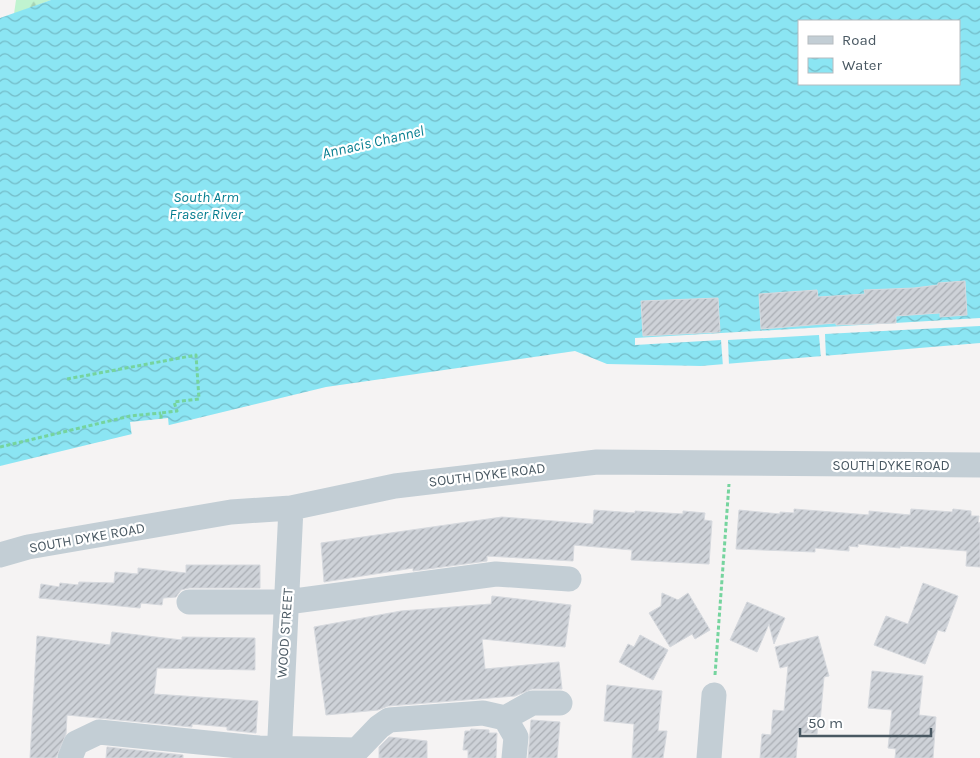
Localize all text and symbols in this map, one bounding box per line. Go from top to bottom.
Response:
legend [798,20,960,85]
text: Road [842,31,877,49]
text: Water [842,56,883,74]
water label: Annacis Channel [320,121,426,162]
water label: South Arm Fraser River [169,188,244,223]
street label: SOUTH DYKE ROAD [832,457,950,474]
street label: SOUTH DYKE ROAD [428,459,546,491]
street label: SOUTH DYKE ROAD [28,519,146,557]
street label: WOOD STREET [273,588,297,678]
scale bar [800,706,931,738]
text: 50 m [808,714,843,732]

